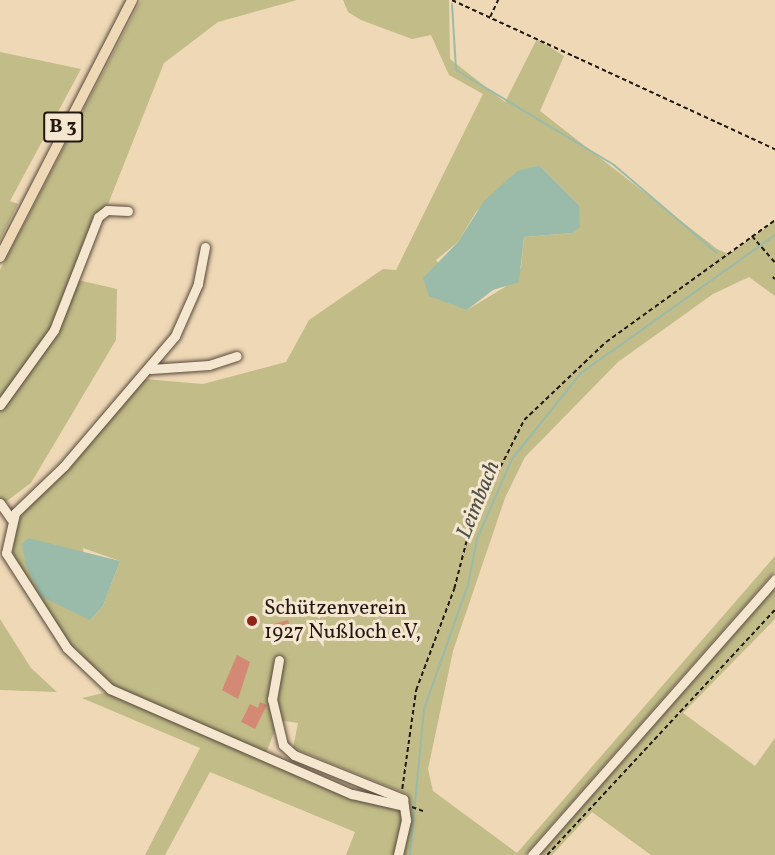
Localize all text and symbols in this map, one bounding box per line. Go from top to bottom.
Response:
road number: B 3 [42,110,84,144]
water label: Leimbach [452,457,506,543]
place label: Schützenverein 1927 Nußloch e.V, [264,596,421,646]
marker: Schützenverein 1927 Nußloch e.V, [245,614,259,628]

